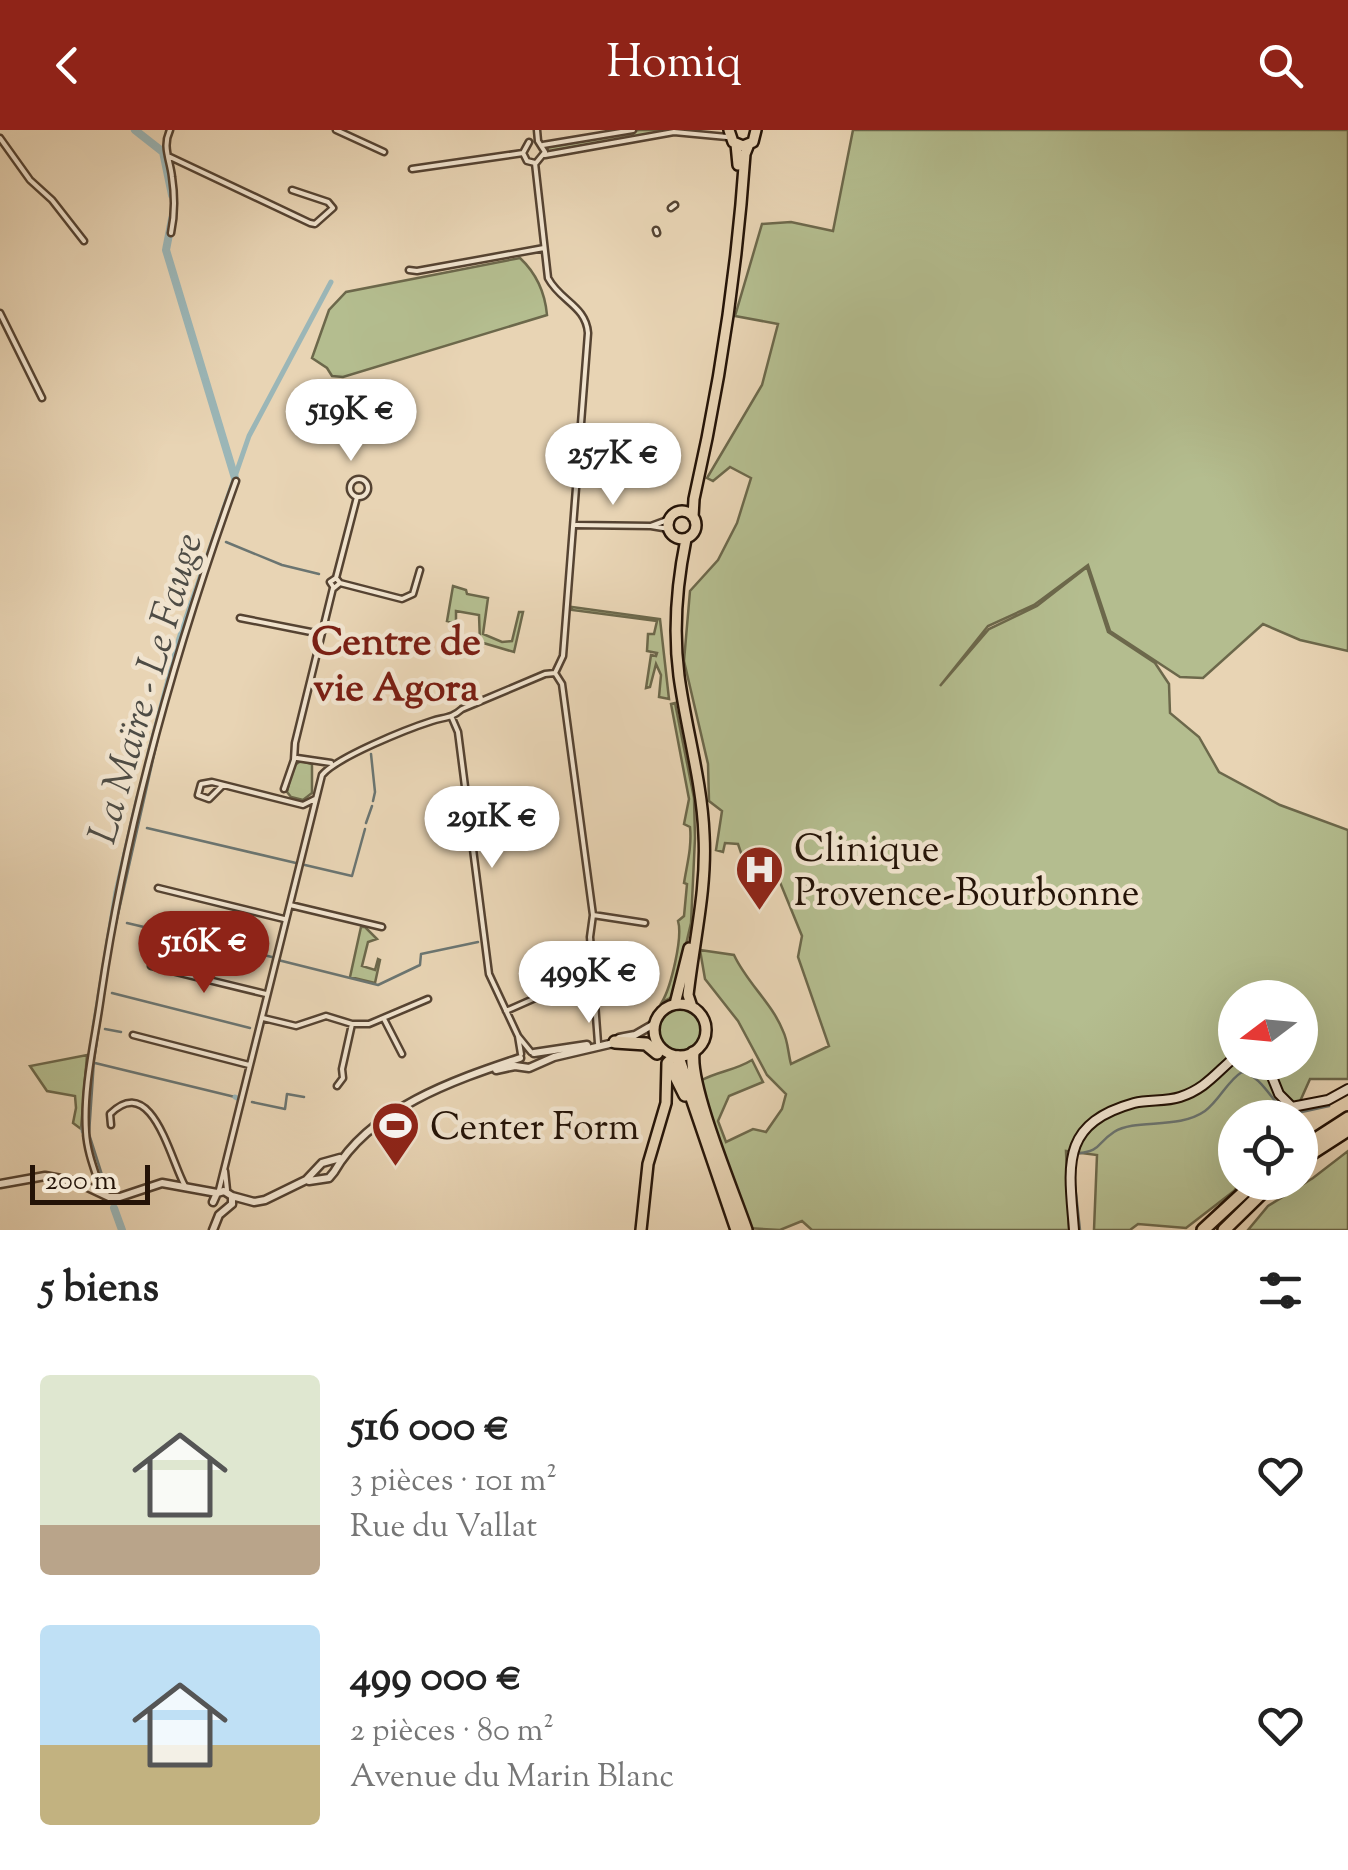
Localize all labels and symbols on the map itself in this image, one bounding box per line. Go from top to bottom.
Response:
pin: 519K € [270,379,432,464]
pin: 257K € [532,423,694,508]
water label: La Maïre - Le Fauge [77,527,220,851]
district label: Centre de vie Agora [311,616,481,719]
pin: 291K € [411,786,573,871]
place label: Clinique Provence-Bourbonne [794,825,1140,923]
hospital icon: Clinique Provence-Bourbonne [733,844,785,912]
pin: 516K € [123,911,285,996]
pin: 499K € [508,941,670,1026]
north arrow [1218,980,1318,1080]
sports icon: Center Form [369,1100,421,1168]
place label: Center Form [430,1103,639,1157]
scale bar [30,1160,150,1204]

